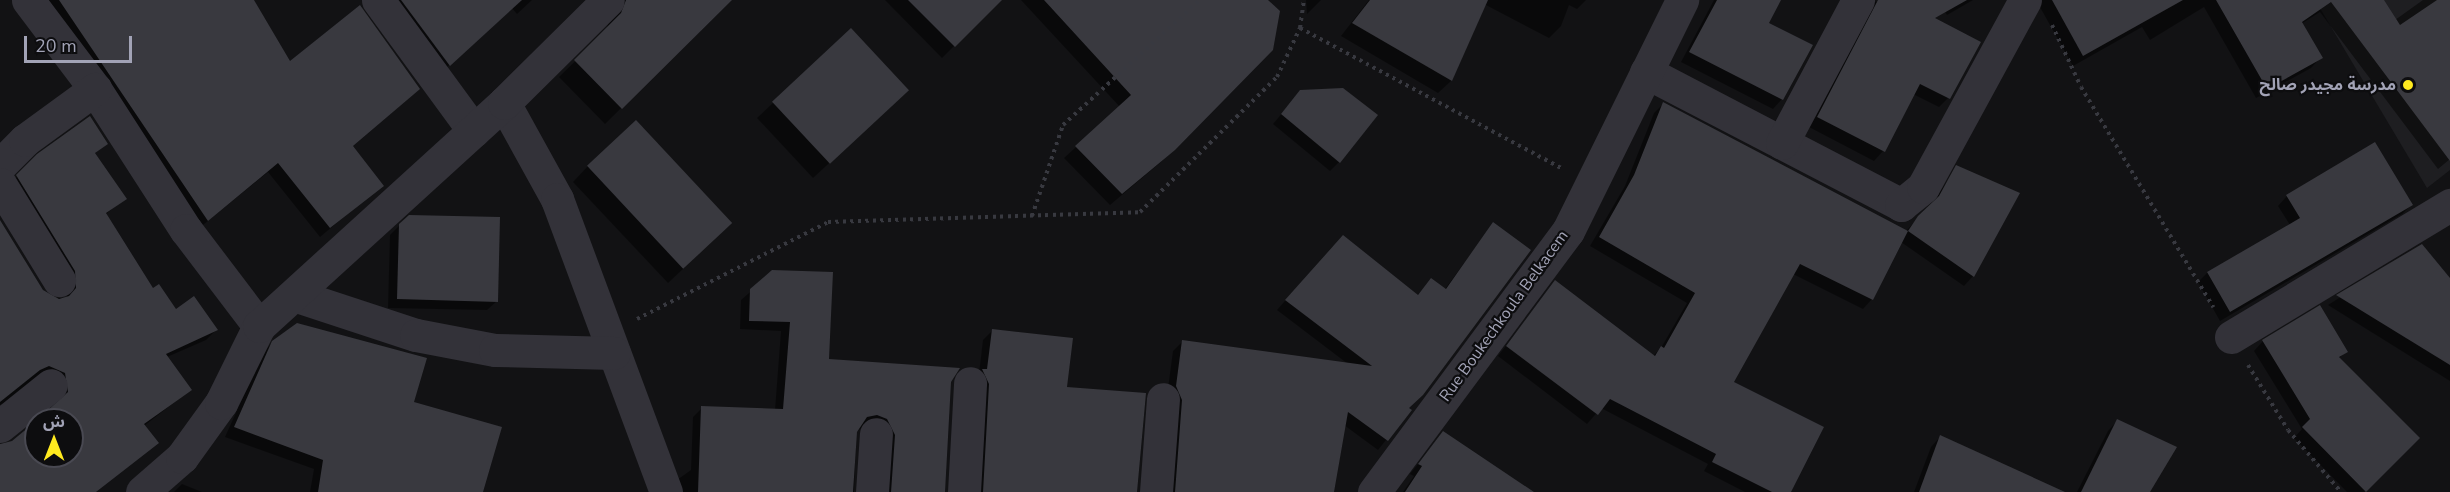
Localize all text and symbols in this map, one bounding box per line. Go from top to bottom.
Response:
scale bar [27,24,135,62]
text: 20 m [35,34,77,58]
place label: مدرسة مجيدر صالح [2260,75,2396,95]
marker: مدرسة مجيدر صالح [2401,78,2415,92]
street label: Rue Boukechkoula Belkacem [1435,227,1573,405]
north arrow [24,408,84,468]
text: ش [43,411,65,433]

